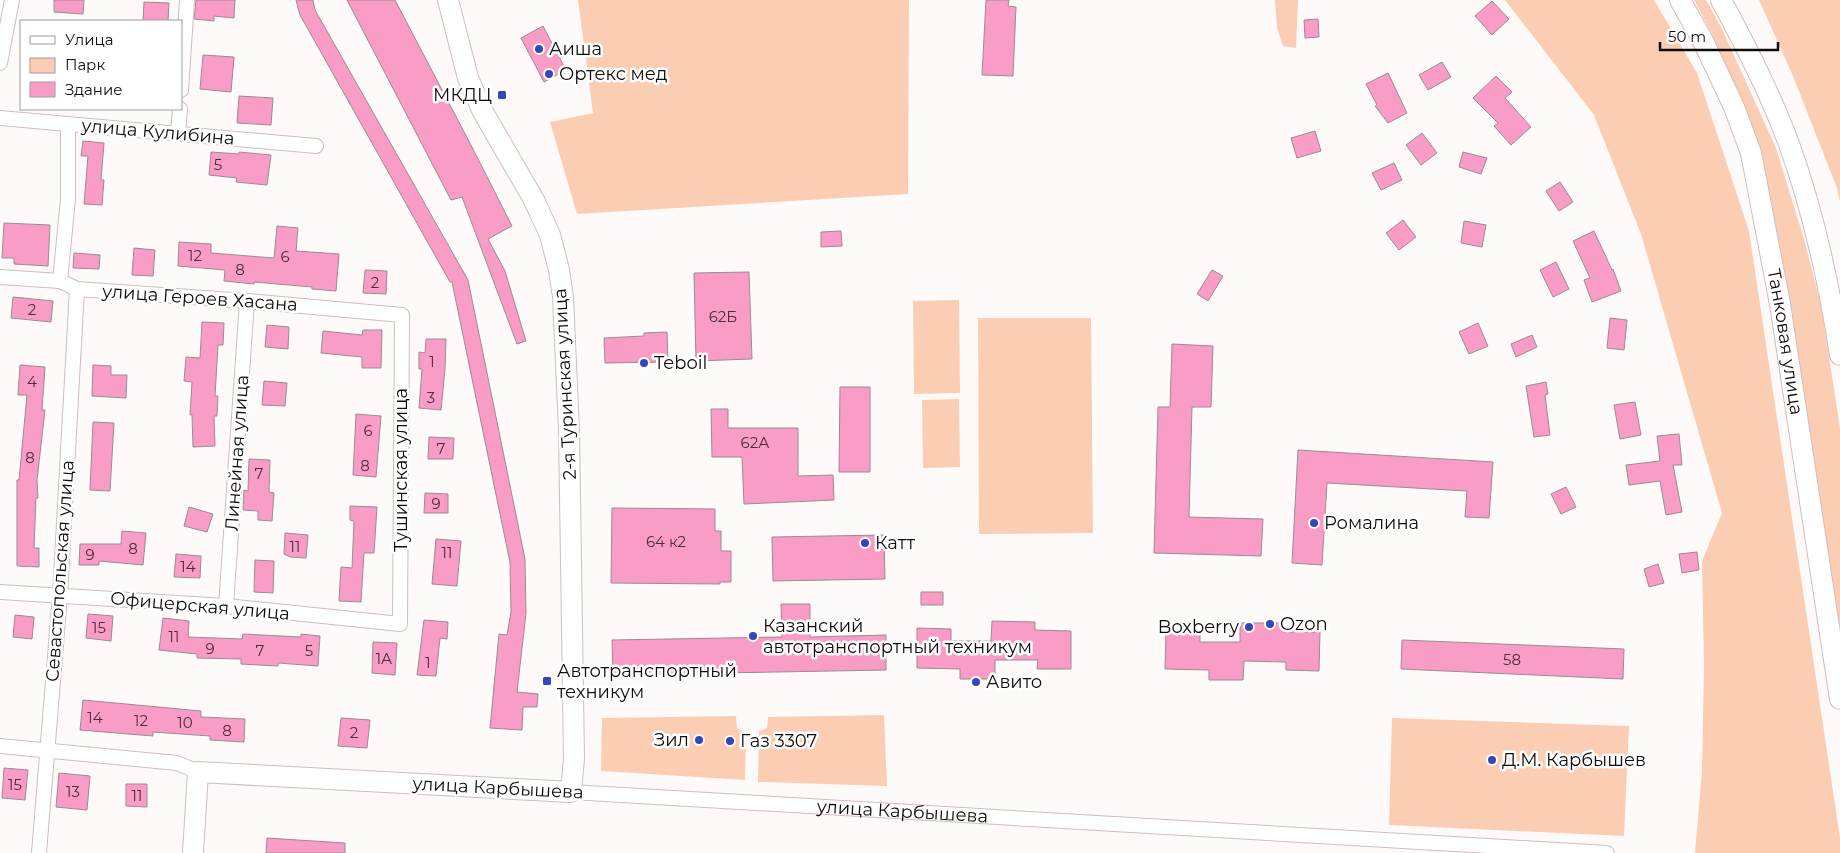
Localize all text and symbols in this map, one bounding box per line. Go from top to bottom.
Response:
legend [20,20,182,110]
scale bar [1660,20,1778,52]
text: 50 m [1668,27,1706,46]
text: Улица [65,30,113,49]
place label: Аиша [549,38,602,60]
marker: Аиша [533,43,545,55]
text: Парк [65,55,105,74]
place label: Ортекс мед [559,63,668,85]
marker: Ортекс мед [543,68,555,80]
text: Здание [65,80,123,99]
place label: МКДЦ [433,84,492,106]
marker: МКДЦ [496,89,508,101]
street label: улица Кулибина [80,114,235,150]
house number: 5 [214,155,222,174]
house number: 12 [188,246,202,265]
house number: 6 [280,247,290,266]
house number: 8 [235,260,245,279]
street label: Танковая улица [1762,267,1808,416]
house number: 2 [371,273,379,292]
street label: улица Героев Хасана [101,280,298,316]
street label: 2-я Туринская улица [549,288,581,480]
house number: 2 [28,300,36,319]
house number: 62Б [709,307,737,326]
house number: 1 [429,352,435,371]
place label: Teboil [654,352,707,374]
marker: Teboil [638,357,650,369]
house number: 4 [27,372,37,391]
street label: Линейная улица [221,374,253,532]
street label: Тушинская улица [390,388,412,552]
house number: 3 [427,388,435,407]
house number: 6 [363,421,373,440]
house number: 62А [741,433,769,452]
house number: 7 [437,439,446,458]
house number: 8 [25,448,35,467]
house number: 8 [360,456,370,475]
street label: Севастопольская улица [41,459,79,683]
house number: 7 [255,464,264,483]
house number: 9 [431,494,441,513]
place label: Ромалина [1324,512,1419,534]
marker: Ромалина [1308,517,1320,529]
house number: 64 к2 [646,532,686,551]
place label: Катт [875,532,916,554]
house number: 11 [290,537,300,556]
marker: Катт [859,537,871,549]
house number: 8 [128,539,138,558]
house number: 11 [442,543,452,562]
house number: 9 [85,545,95,564]
house number: 14 [180,557,196,576]
street label: Офицерская улица [109,587,291,625]
place label: Ozon [1280,613,1328,635]
place label: Казанский автотранспортный техникум [763,615,1032,658]
place label: Boxberry [1158,616,1239,638]
house number: 15 [92,618,106,637]
marker: Ozon [1264,618,1276,630]
marker: Boxberry [1243,621,1255,633]
house number: 11 [169,627,179,646]
marker: Казанский автотранспортный техникум [747,630,759,642]
house number: 9 [205,639,215,658]
house number: 7 [256,641,265,660]
house number: 5 [305,641,313,660]
house number: 1А [376,649,392,668]
house number: 58 [1503,650,1521,669]
house number: 1 [425,653,431,672]
place label: Автотранспортный техникум [557,660,737,703]
place label: Авито [986,671,1042,693]
marker: Автотранспортный техникум [541,675,553,687]
marker: Авито [970,676,982,688]
house number: 14 [87,708,103,727]
house number: 12 [134,711,148,730]
house number: 10 [177,713,193,732]
house number: 8 [222,721,232,740]
house number: 2 [350,723,358,742]
place label: Зил [654,729,689,751]
place label: Газ 3307 [740,730,817,752]
marker: Зил [693,734,705,746]
marker: Газ 3307 [724,735,736,747]
place label: Д.М. Карбышев [1502,749,1646,771]
marker: Д.М. Карбышев [1486,754,1498,766]
street label: улица Карбышева [411,772,584,803]
house number: 15 [8,775,22,794]
house number: 13 [66,782,80,801]
house number: 11 [132,786,142,805]
street label: улица Карбышева [815,795,989,828]

